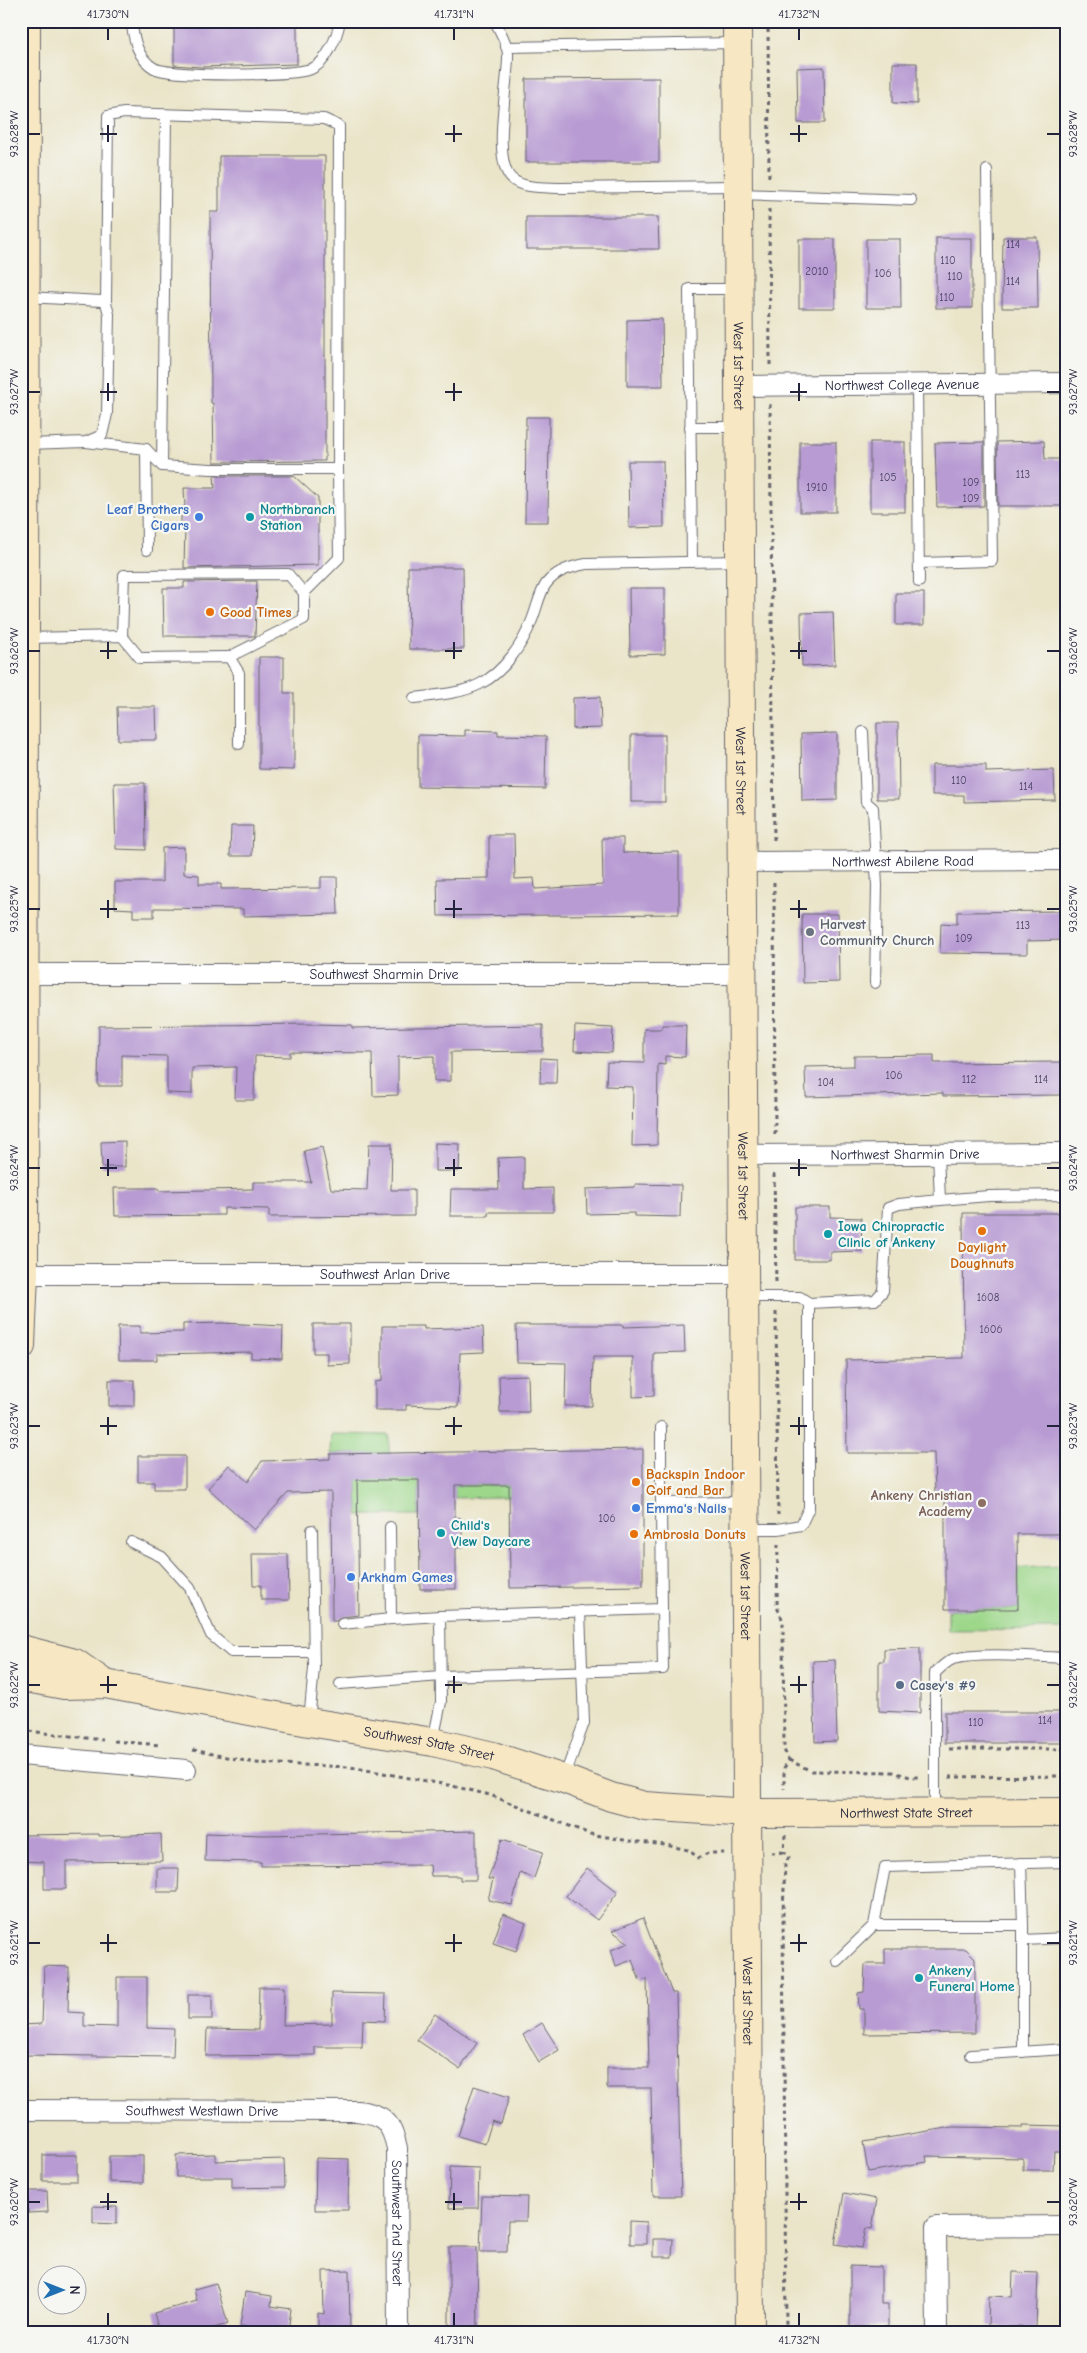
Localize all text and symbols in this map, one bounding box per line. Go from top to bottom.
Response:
text: 41.730°N [87,7,129,21]
text: 41.731°N [434,7,474,21]
text: 41.732°N [778,7,820,21]
text: 93.628°W [7,110,21,157]
text: 93.628°W [1066,110,1080,157]
house number: 114 [1006,238,1020,251]
house number: 110 [940,254,956,267]
house number: 2010 [805,265,829,278]
house number: 106 [874,267,892,280]
house number: 110 [947,270,963,283]
house number: 114 [1006,275,1020,288]
house number: 110 [939,291,955,304]
street label: West 1st Street [730,322,748,411]
text: 93.627°W [7,368,21,415]
text: 93.627°W [1066,368,1080,415]
street label: Northwest College Avenue [825,375,979,394]
house number: 113 [1016,468,1030,481]
house number: 105 [879,471,897,484]
house number: 109 [963,476,980,489]
house number: 1910 [806,481,828,494]
house number: 109 [963,492,980,505]
place label: Leaf Brothers Cigars [107,501,189,534]
place label: Northbranch Station [260,501,335,534]
marker: Leaf Brothers Cigars [193,511,205,523]
marker: Northbranch Station [244,511,256,523]
place label: Good Times [220,604,291,621]
marker: Good Times [204,606,216,618]
text: 93.626°W [7,627,21,674]
text: 93.626°W [1066,627,1080,674]
street label: West 1st Street [732,727,750,816]
house number: 110 [951,774,967,787]
house number: 114 [1019,780,1033,793]
street label: Northwest Abilene Road [832,852,974,870]
text: 93.625°W [7,885,21,932]
text: 93.625°W [1066,885,1080,932]
place label: Harvest Community Church [820,916,934,949]
house number: 113 [1016,919,1030,932]
marker: Harvest Community Church [804,926,816,938]
house number: 109 [956,932,973,945]
street label: Southwest Sharmin Drive [310,966,458,983]
house number: 106 [885,1069,903,1082]
house number: 112 [962,1073,976,1086]
house number: 114 [1034,1073,1048,1086]
house number: 104 [818,1076,834,1089]
street label: West 1st Street [735,1132,752,1221]
text: 93.624°W [7,1144,21,1191]
text: 93.624°W [1066,1144,1080,1191]
street label: Northwest Sharmin Drive [831,1145,979,1163]
place label: Iowa Chiropractic Clinic of Ankeny [838,1218,945,1251]
marker: Daylight Doughnuts [976,1225,988,1237]
marker: Iowa Chiropractic Clinic of Ankeny [822,1228,834,1240]
place label: Daylight Doughnuts [950,1239,1014,1272]
street label: Southwest Arlan Drive [320,1266,450,1283]
house number: 1608 [977,1291,1000,1304]
house number: 1606 [980,1323,1003,1336]
text: 93.623°W [7,1402,21,1449]
text: 93.623°W [1066,1402,1080,1449]
place label: Backspin Indoor Golf and Bar [646,1466,745,1499]
marker: Backspin Indoor Golf and Bar [630,1476,642,1488]
place label: Ankeny Christian Academy [871,1487,973,1520]
marker: Ankeny Christian Academy [976,1497,988,1509]
place label: Emma's Nails [646,1500,726,1517]
marker: Emma's Nails [630,1502,642,1514]
house number: 106 [598,1512,616,1525]
place label: Child's View Daycare [451,1517,530,1550]
place label: Ambrosia Donuts [644,1526,746,1543]
marker: Child's View Daycare [435,1527,447,1539]
marker: Ambrosia Donuts [628,1528,640,1540]
street label: West 1st Street [737,1552,755,1641]
place label: Arkham Games [361,1569,453,1586]
marker: Arkham Games [345,1571,357,1583]
text: 93.622°W [7,1661,21,1708]
text: 93.622°W [1066,1661,1080,1708]
place label: Casey's #9 [910,1677,976,1694]
marker: Casey's #9 [894,1679,906,1691]
house number: 114 [1038,1714,1052,1727]
house number: 110 [968,1716,984,1729]
street label: Southwest State Street [362,1722,497,1765]
street label: Northwest State Street [840,1804,973,1821]
text: 93.621°W [7,1920,21,1966]
text: 93.621°W [1066,1920,1080,1966]
street label: West 1st Street [739,1957,757,2046]
place label: Ankeny Funeral Home [929,1962,1015,1995]
marker: Ankeny Funeral Home [913,1972,925,1984]
street label: Southwest Westlawn Drive [126,2102,278,2119]
street label: Southwest 2nd Street [389,2160,406,2287]
text: 93.620°W [7,2178,21,2226]
text: 93.620°W [1066,2178,1080,2226]
north arrow [38,2266,88,2316]
text: N [66,2285,83,2295]
text: 41.730°N [87,2333,129,2347]
text: 41.731°N [434,2333,474,2347]
text: 41.732°N [778,2333,820,2347]

